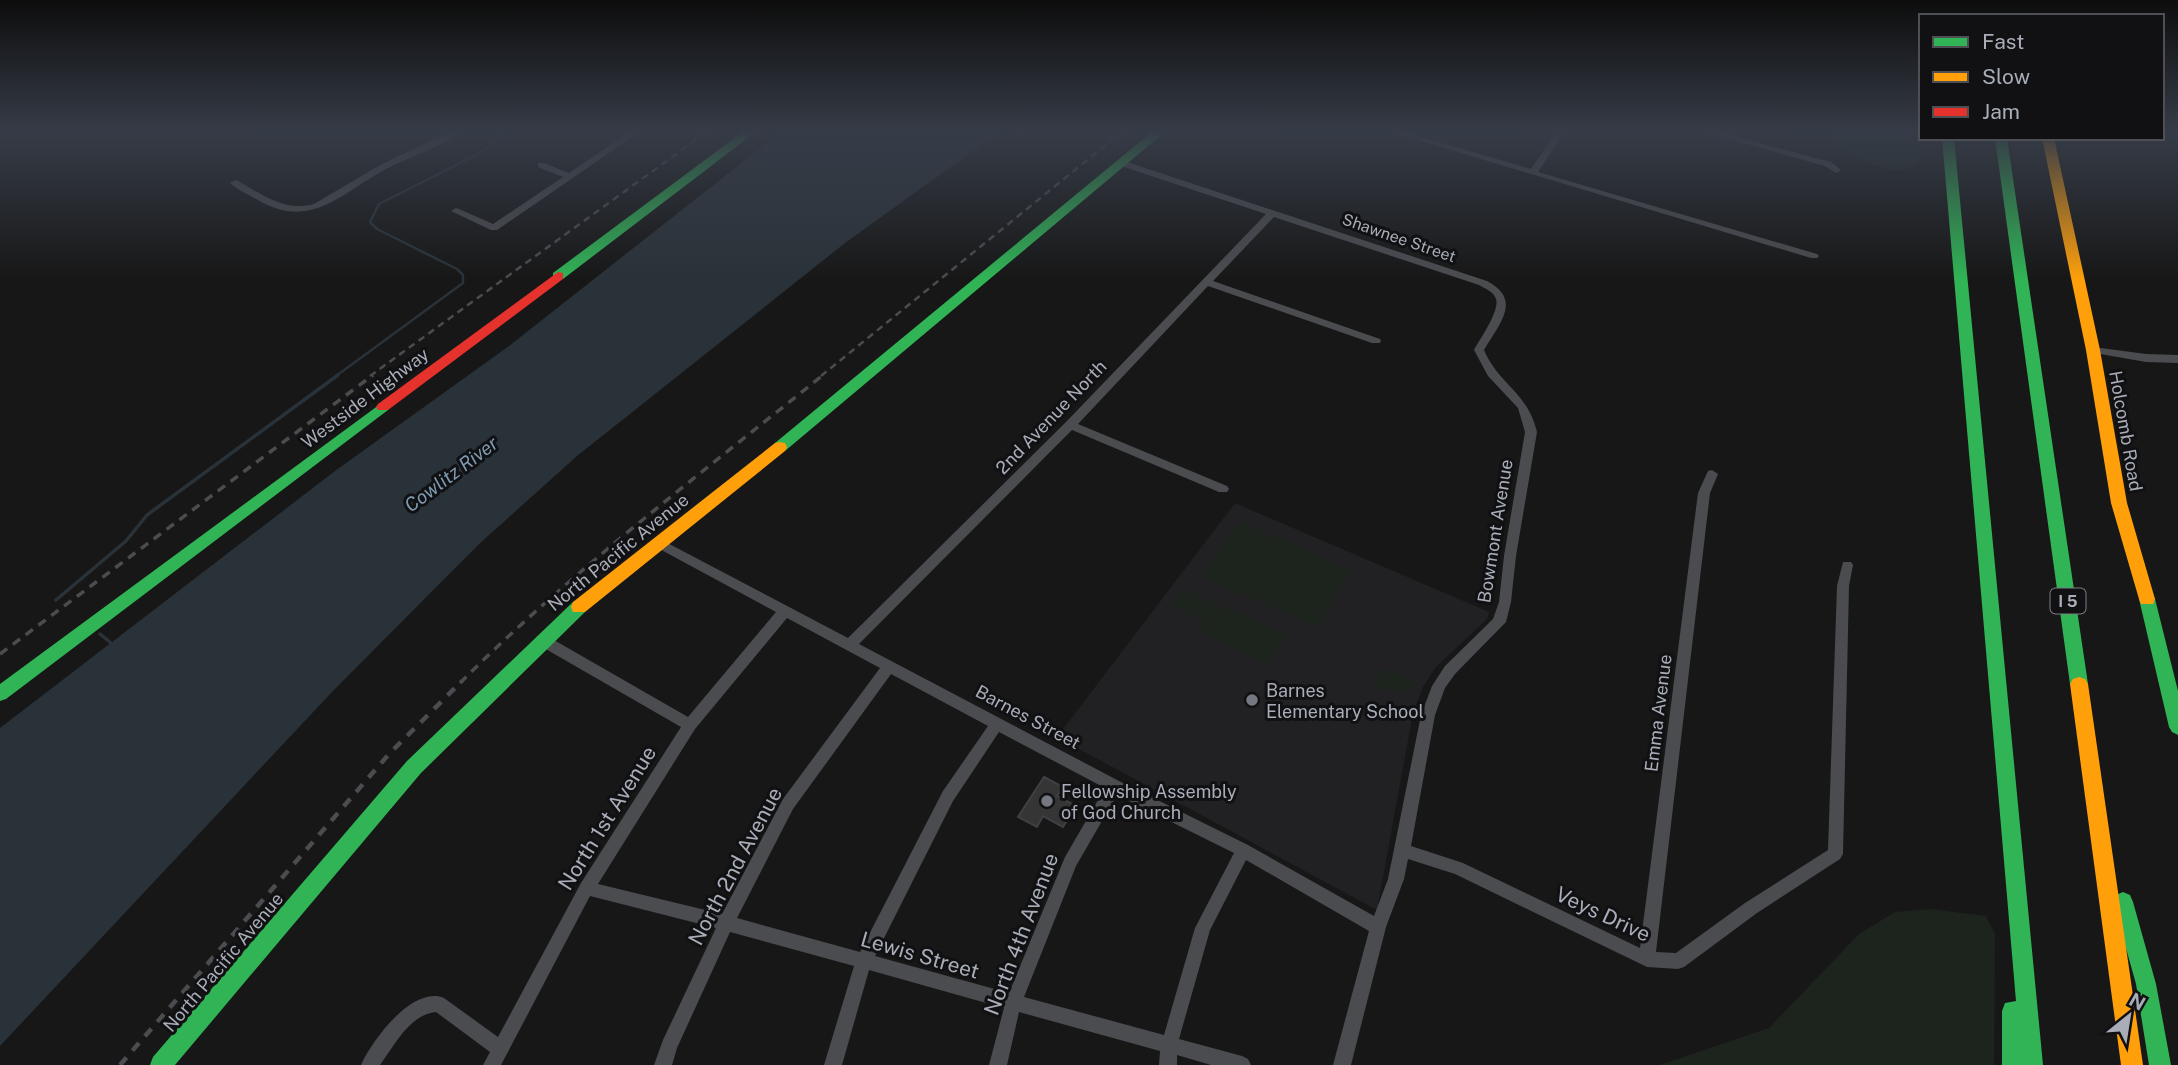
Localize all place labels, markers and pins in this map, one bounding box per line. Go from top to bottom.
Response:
place label: Barnes Elementary School [1266,680,1424,722]
marker: Barnes Elementary School [1244,692,1260,708]
place label: Fellowship Assembly of God Church [1061,781,1237,823]
marker: Fellowship Assembly of God Church [1039,793,1055,809]

